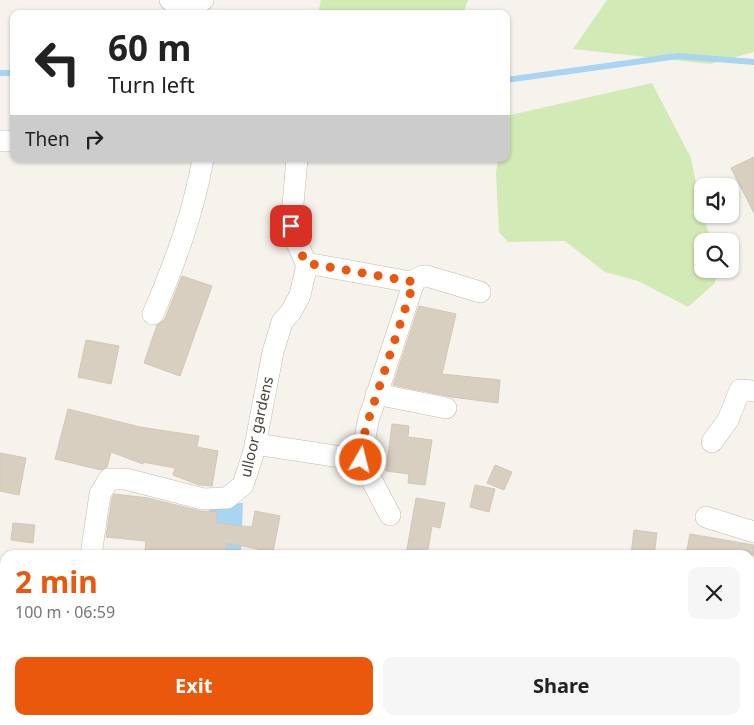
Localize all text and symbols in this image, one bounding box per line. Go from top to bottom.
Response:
text: 60 m [108,24,191,71]
icon: left [25,30,90,95]
text: Turn left [108,69,195,99]
icon: right [80,125,108,153]
text: Then [25,126,70,152]
map controls [694,178,739,278]
button: sound [694,178,739,223]
pin [270,205,312,247]
icon: arrive [277,212,305,240]
button: search [694,233,739,278]
street label: ulloor gardens [235,374,277,479]
position arrow [334,433,386,485]
text: 2 min [15,561,98,602]
button: close [688,567,740,619]
text: 100 m · 06:59 [15,601,115,623]
button: Exit [15,657,373,715]
button: Share [383,657,740,715]

